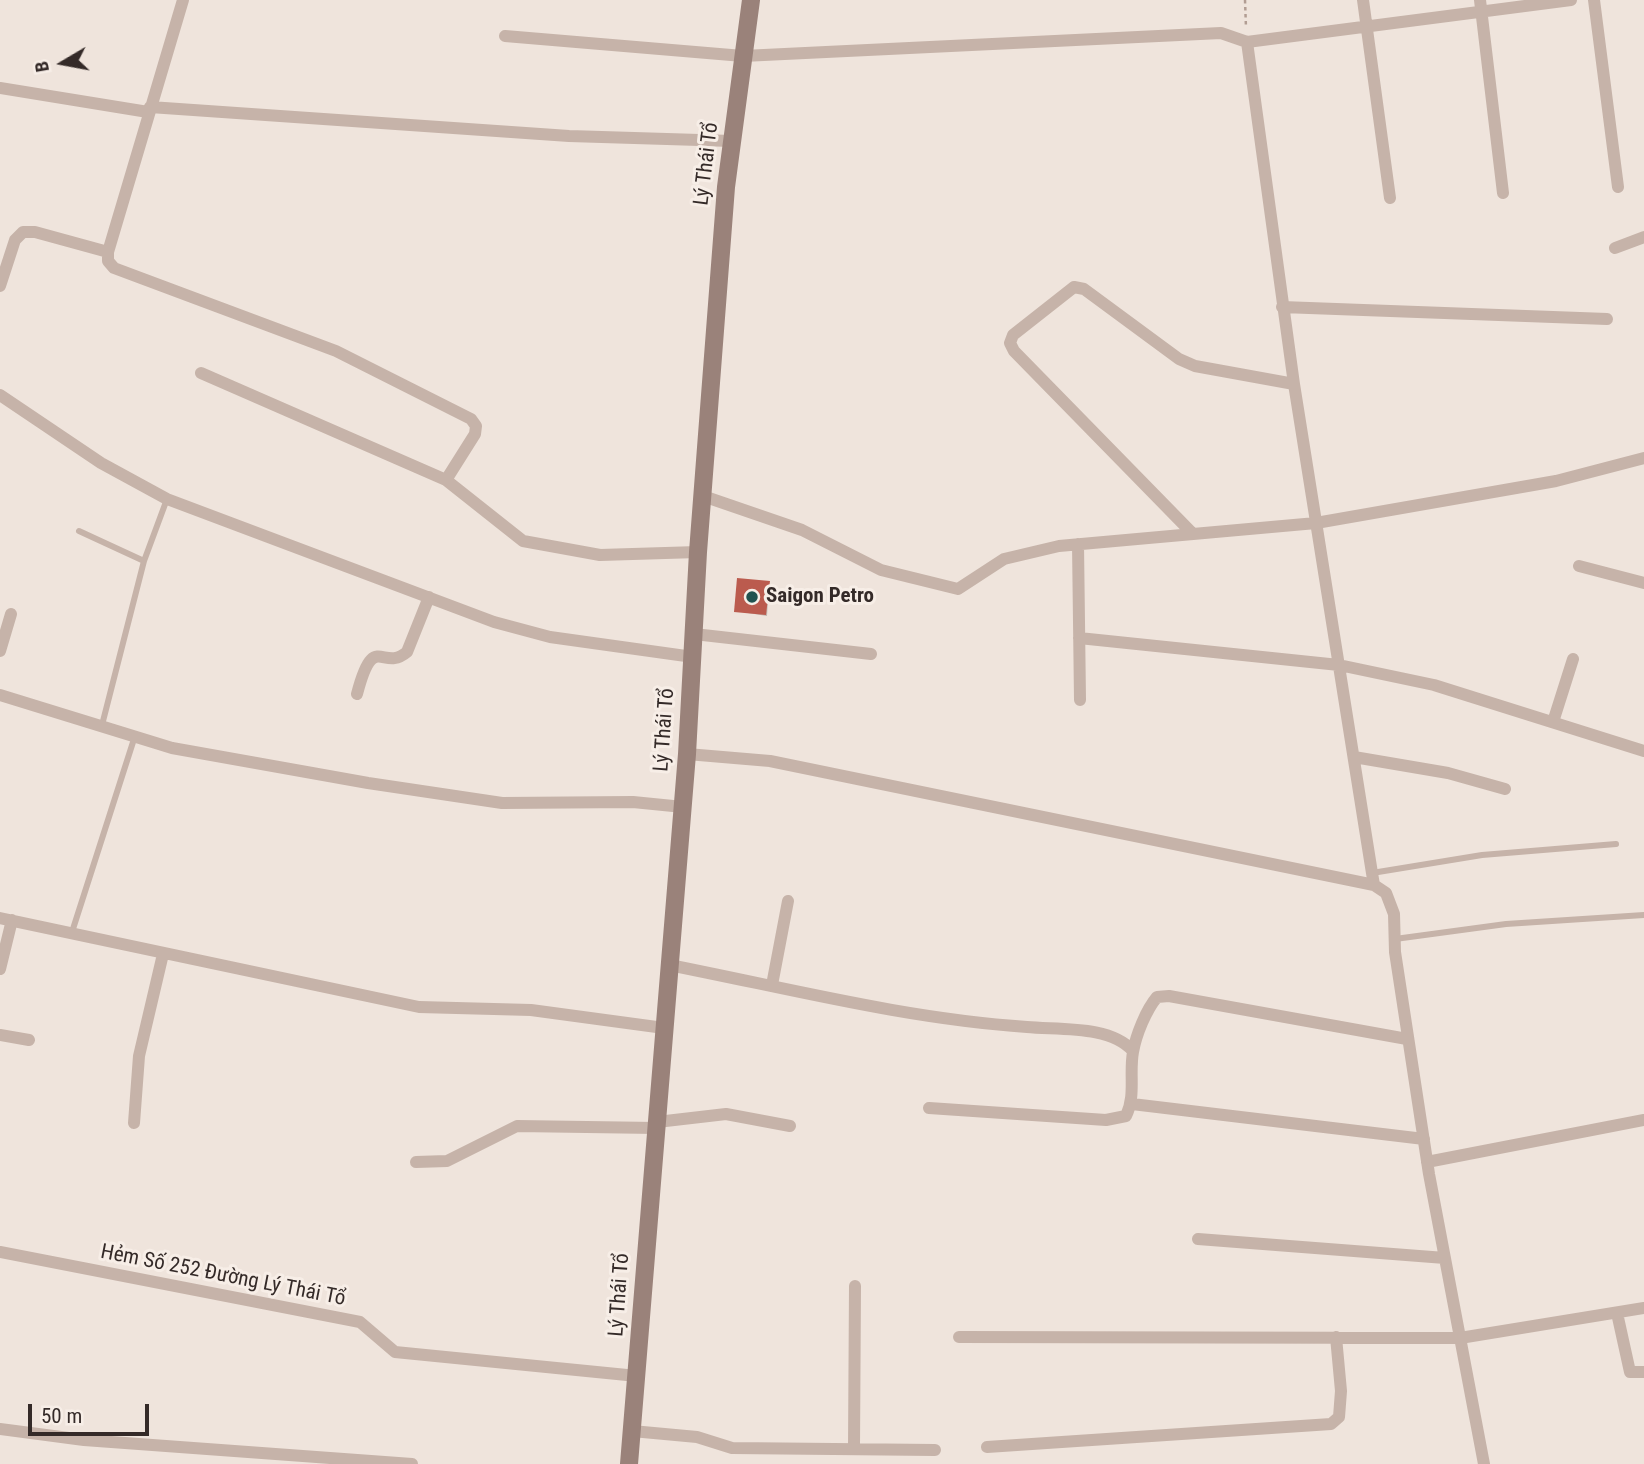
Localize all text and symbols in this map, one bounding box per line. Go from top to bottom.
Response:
north arrow [28,28,98,98]
text: B [30,59,54,74]
street label: Lý Thái Tổ [689,121,725,207]
place label: Saigon Petro [766,584,874,610]
marker: Saigon Petro [744,589,760,605]
street label: Lý Thái Tổ [650,688,680,772]
street label: Hẻm Số 252 Đường Lý Thái Tổ [98,1240,348,1312]
street label: Lý Thái Tổ [605,1253,635,1337]
scale bar [32,1390,152,1434]
text: 50 m [41,1404,82,1428]

